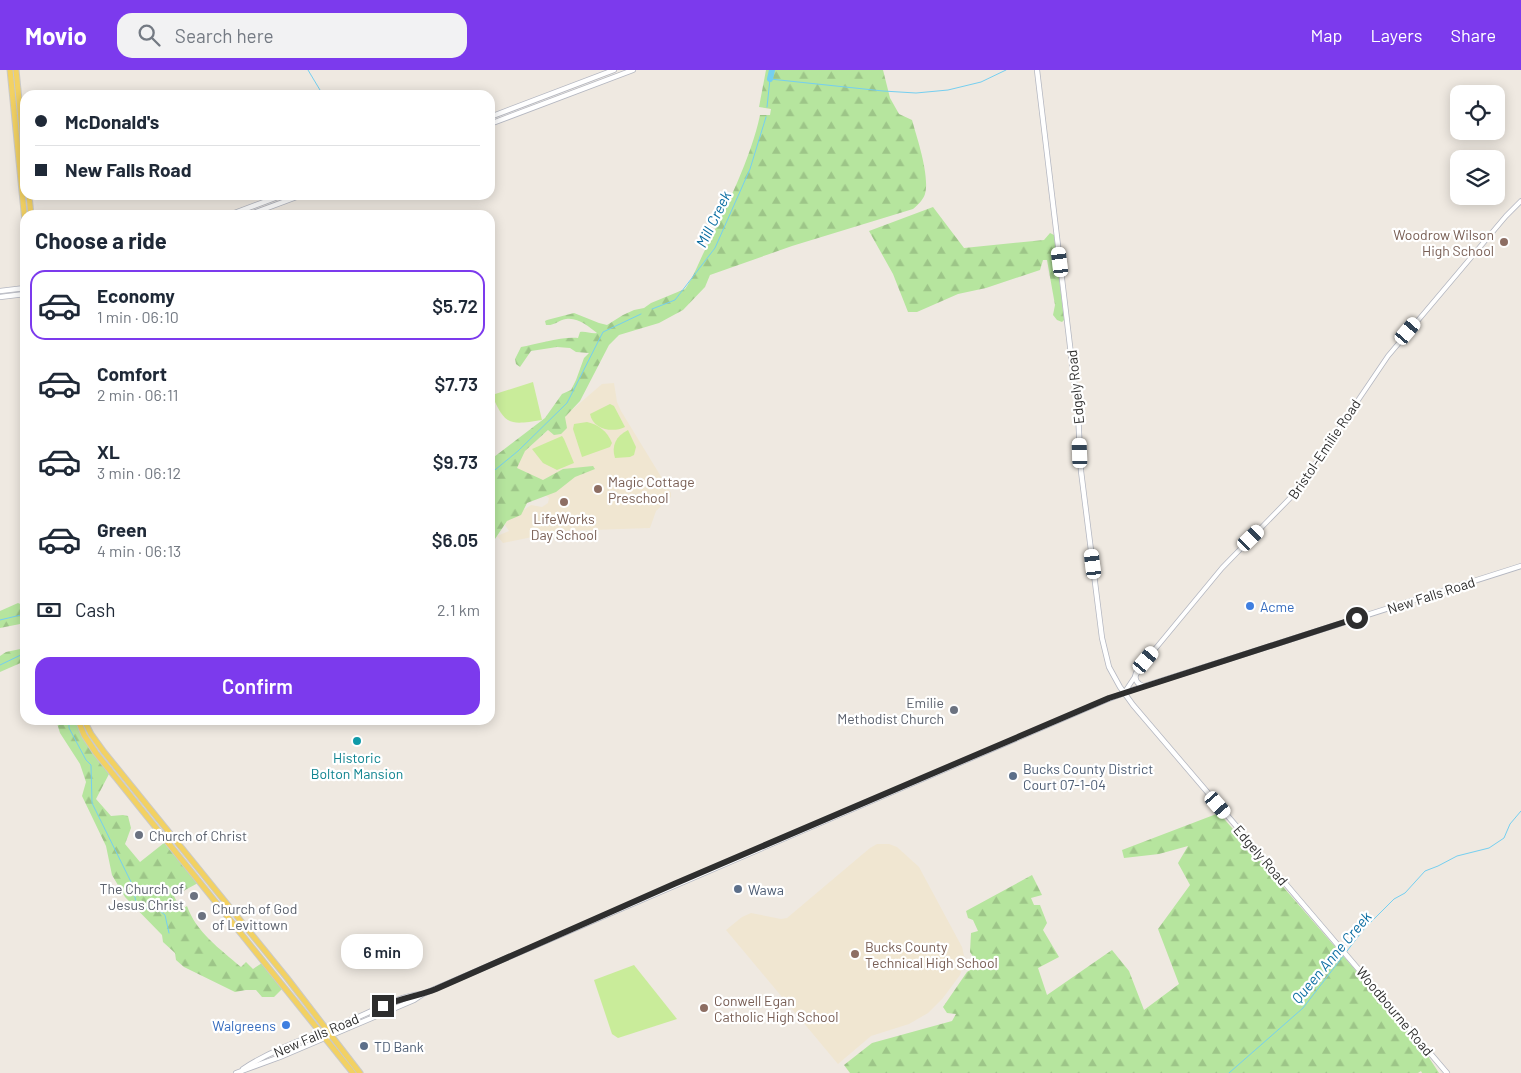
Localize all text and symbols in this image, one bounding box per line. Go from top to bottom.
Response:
search box [117,13,467,58]
text: Movio [25,21,87,50]
icon: search [135,21,163,49]
text: Search here [175,24,274,47]
text: Map [1310,24,1342,46]
text: Layers [1370,24,1423,46]
text: Share [1451,24,1496,46]
map controls [1450,85,1505,205]
button: locate [1450,85,1505,140]
text: McDonald's [65,110,159,133]
button: layers [1450,150,1505,205]
text: New Falls Road [65,158,191,181]
water label: Mill Creek [692,187,735,250]
place label: Woodrow Wilson High School [1393,226,1494,259]
text: Choose a ride [35,227,167,253]
marker: Woodrow Wilson High School [1498,236,1510,248]
car [1050,246,1069,278]
icon: car [37,283,82,328]
text: Economy [97,284,175,307]
text: $5.72 [432,294,478,317]
text: 1 min · 06:10 [97,307,179,326]
car [1392,315,1423,347]
street label: Edgely Road [1063,349,1087,425]
icon: car [37,361,82,406]
text: Comfort [97,362,167,385]
text: $7.73 [435,372,478,395]
text: 2 min · 06:11 [97,385,178,404]
street label: Bristol-Emilie Road [1284,396,1364,502]
car [1071,438,1088,468]
icon: car [37,439,82,484]
text: XL [97,440,120,463]
text: $9.73 [433,450,478,473]
text: 3 min · 06:12 [97,463,181,482]
place label: Magic Cottage Preschool [608,473,695,506]
marker: Magic Cottage Preschool [592,483,604,495]
marker: LifeWorks Day School [558,496,570,508]
place label: LifeWorks Day School [531,510,597,543]
icon: car [37,517,82,562]
text: Green [97,518,147,541]
car [1235,522,1267,554]
text: $6.05 [432,528,478,551]
text: 4 min · 06:13 [97,541,181,560]
car [1083,548,1102,580]
street label: New Falls Road [1385,573,1477,617]
icon: cash [35,596,63,624]
text: Cash [75,598,116,621]
place label: Acme [1260,598,1295,615]
text: 2.1 km [437,600,480,619]
marker: Acme [1244,600,1256,612]
route start [1346,607,1368,629]
car [1130,644,1161,676]
button: Confirm [35,657,480,715]
place label: Emilie Methodist Church [837,694,944,727]
marker: Emilie Methodist Church [948,704,960,716]
marker: Historic Bolton Mansion [351,735,363,747]
place label: Historic Bolton Mansion [311,749,403,782]
place label: Bucks County District Court 07-1-04 [1023,760,1153,793]
marker: Bucks County District Court 07-1-04 [1007,770,1019,782]
car [1202,789,1233,821]
street label: Edgely Road [1230,821,1292,889]
place label: Church of Christ [149,827,247,844]
marker: Church of Christ [133,829,145,841]
place label: The Church of Jesus Christ [100,880,184,913]
place label: Wawa [748,881,784,898]
marker: Wawa [732,883,744,895]
marker: The Church of Jesus Christ [188,890,200,902]
place label: Church of God of Levittown [212,900,297,933]
water label: Queen Anne Creek [1287,907,1375,1007]
marker: Church of God of Levittown [196,910,208,922]
callout: 6 min [342,934,424,968]
place label: Bucks County Technical High School [865,938,998,971]
text: 6 min [363,942,401,961]
marker: Bucks County Technical High School [849,948,861,960]
street label: Woodbourne Road [1353,963,1437,1059]
place label: Conwell Egan Catholic High School [714,992,839,1025]
route end [372,995,394,1017]
marker: Conwell Egan Catholic High School [698,1002,710,1014]
street label: New Falls Road [271,1009,361,1061]
place label: Walgreens [212,1017,276,1034]
marker: Walgreens [280,1019,292,1031]
place label: TD Bank [374,1038,424,1055]
marker: TD Bank [358,1040,370,1052]

